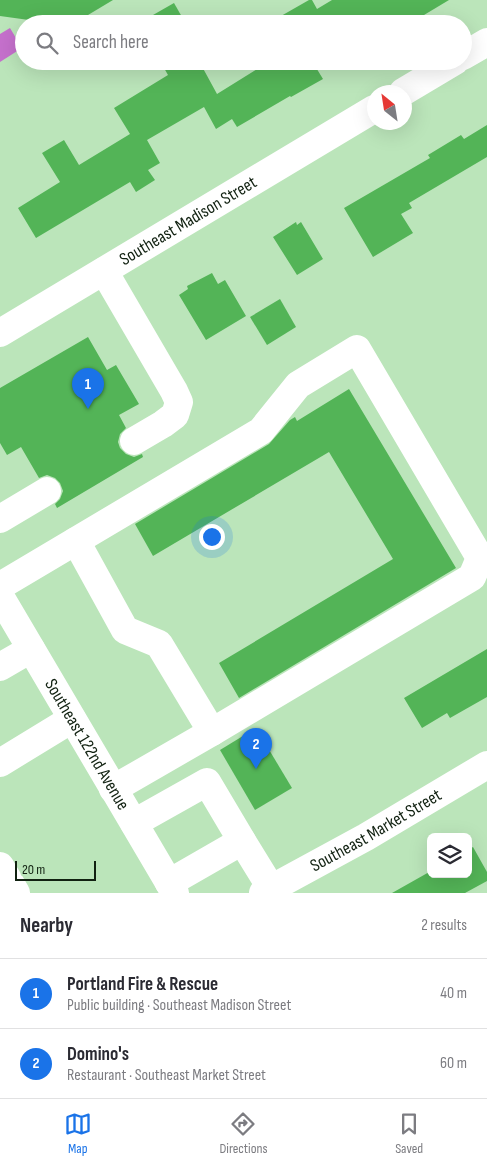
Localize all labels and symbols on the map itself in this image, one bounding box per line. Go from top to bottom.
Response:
north arrow [367,85,412,130]
street label: Southeast Madison Street [116,172,261,270]
pin: 1 [72,368,104,409]
your location [199,524,225,550]
street label: Southeast 122nd Avenue [40,675,134,814]
pin: 2 [240,728,272,769]
street label: Southeast Market Street [307,784,446,876]
scale bar [15,858,96,881]

